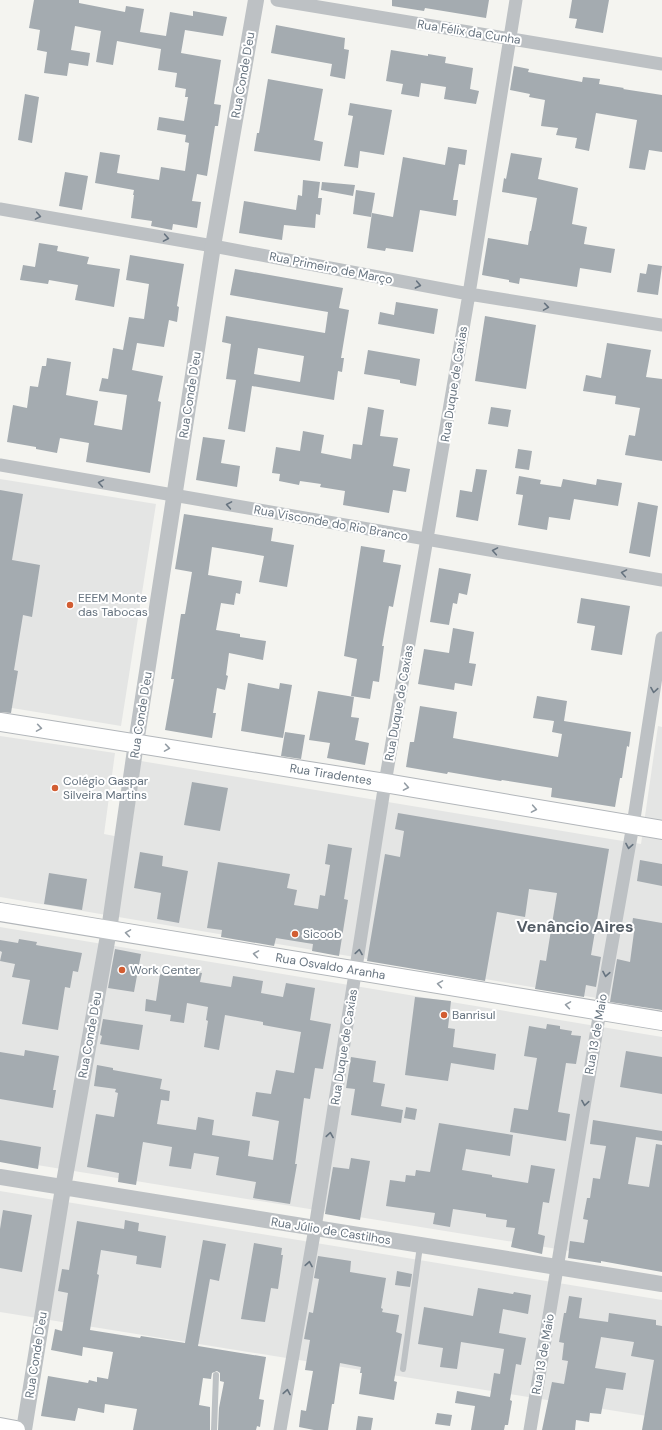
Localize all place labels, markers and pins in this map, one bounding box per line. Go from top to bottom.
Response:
place label: EEEM Monte das Tabocas [78,590,148,620]
marker: EEEM Monte das Tabocas [65,600,75,610]
place label: Colégio Gaspar Silveira Martins [63,773,149,803]
marker: Colégio Gaspar Silveira Martins [50,783,60,793]
place label: Sicoob [303,926,341,942]
marker: Sicoob [290,929,300,939]
place label: Work Center [130,962,200,978]
marker: Work Center [117,965,127,975]
place label: Banrisul [452,1007,496,1023]
marker: Banrisul [439,1010,449,1020]

